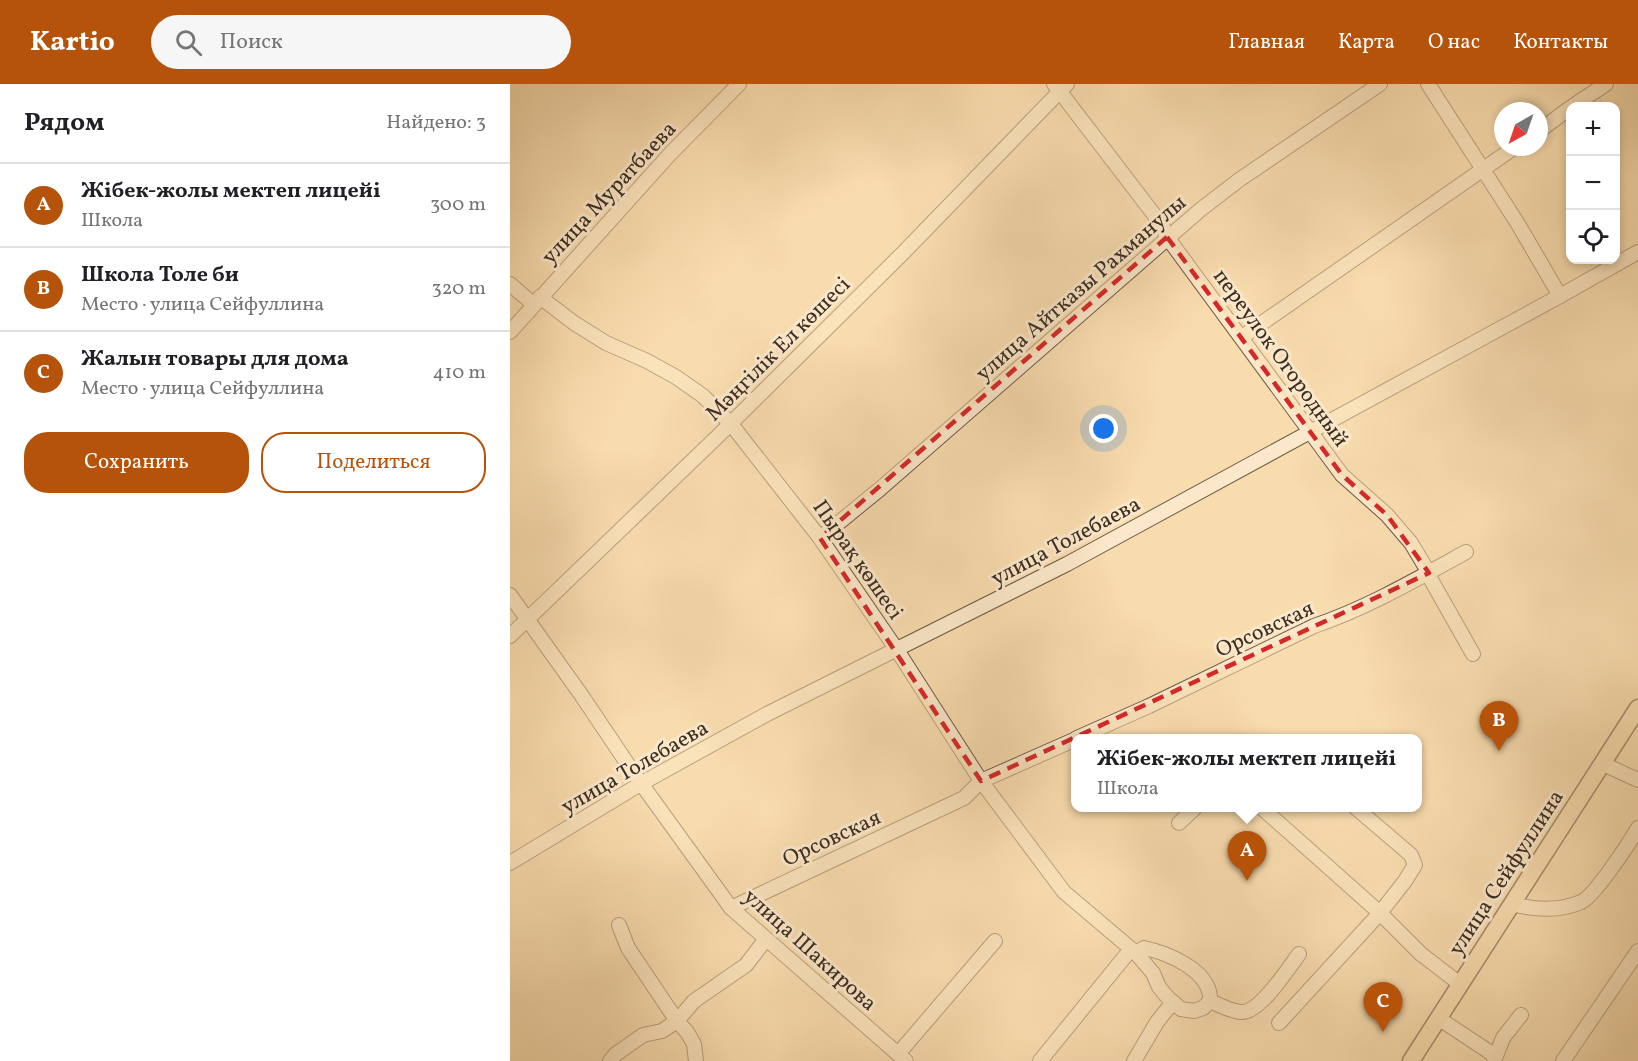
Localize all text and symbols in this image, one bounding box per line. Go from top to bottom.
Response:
search box [151,15,571,69]
text: Kartio [30,23,115,62]
icon: search [172,26,205,59]
text: Поиск [220,27,283,58]
text: Главная [1228,28,1305,57]
text: Карта [1338,28,1395,57]
text: О нас [1428,28,1480,57]
text: Контакты [1513,28,1608,57]
north arrow [1494,102,1548,156]
map controls [1566,102,1620,264]
button: + [1566,102,1620,156]
text: Рядом [24,105,104,141]
text: Найдено: 3 [386,109,486,137]
street label: улица Муратбаева [535,115,684,272]
button: − [1566,156,1620,210]
text: Жібек-жолы мектеп лицейі [81,176,381,207]
street label: улица Айтказы Рахманулы [969,188,1194,389]
text: A [36,191,51,219]
text: 300 m [430,191,486,219]
text: Школа [81,207,143,235]
button: locate [1566,210,1620,264]
text: Школа Толе би [81,260,239,291]
street label: переулок Огородный [1205,263,1355,454]
street label: Мәңгілік Ел көшесі [699,270,858,429]
text: B [37,275,50,303]
text: 320 m [431,275,486,303]
text: Место · улица Сейфуллина [81,291,324,319]
text: Жалын товары для дома [81,344,349,375]
text: C [37,359,50,387]
text: 410 m [433,359,486,387]
text: Место · улица Сейфуллина [81,375,324,403]
your location [1089,414,1118,443]
button: Сохранить [24,432,249,493]
button: Поделиться [261,432,486,493]
street label: улица Толебаева [986,490,1147,595]
street label: Пырақ көшесі [804,494,910,627]
street label: Орсовская [1211,594,1319,667]
pin: B [1480,702,1518,751]
street label: улица Толебаева [556,713,715,823]
popup [1071,734,1422,812]
text: Жібек-жолы мектеп лицейі [1097,744,1396,775]
text: Школа [1097,775,1159,803]
street label: улица Сейфуллина [1442,784,1572,962]
street label: Орсовская [778,803,886,876]
pin: A [1228,832,1266,881]
street label: улица Шакирова [736,882,883,1019]
pin: C [1364,982,1402,1032]

